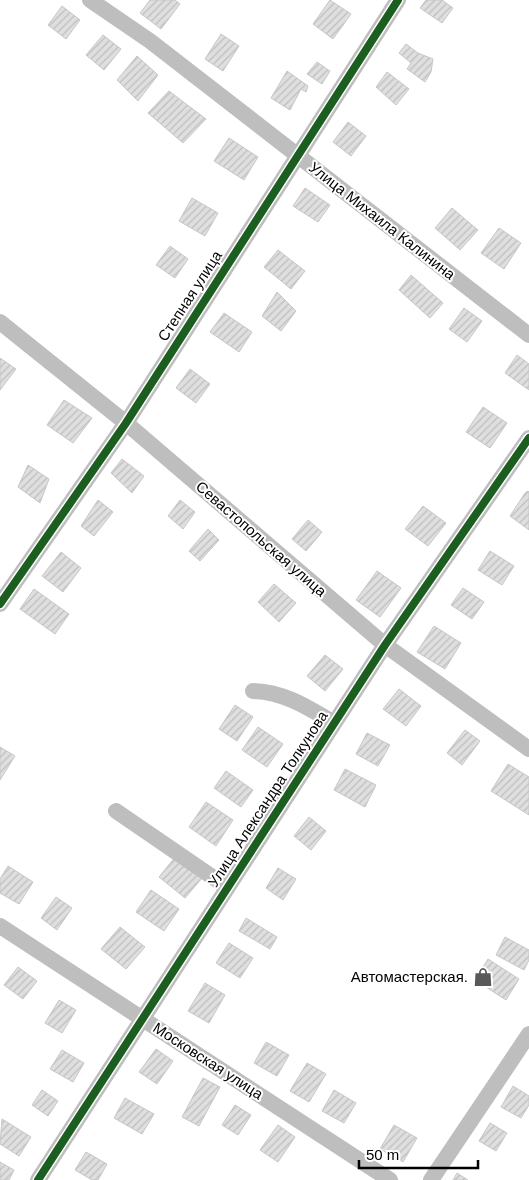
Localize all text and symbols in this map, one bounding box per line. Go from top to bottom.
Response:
street label: Улица Михаила Калинина [306,158,459,283]
street label: Степная улица [154,247,225,344]
street label: Севастопольская улица [193,477,330,600]
street label: Улица Александра Толкунова [204,707,331,890]
shop icon: Автомастерская. [472,966,494,988]
place label: Автомастерская. [351,968,468,985]
street label: Московская улица [150,1019,267,1103]
scale bar [359,1138,478,1170]
text: 50 m [366,1146,399,1163]

